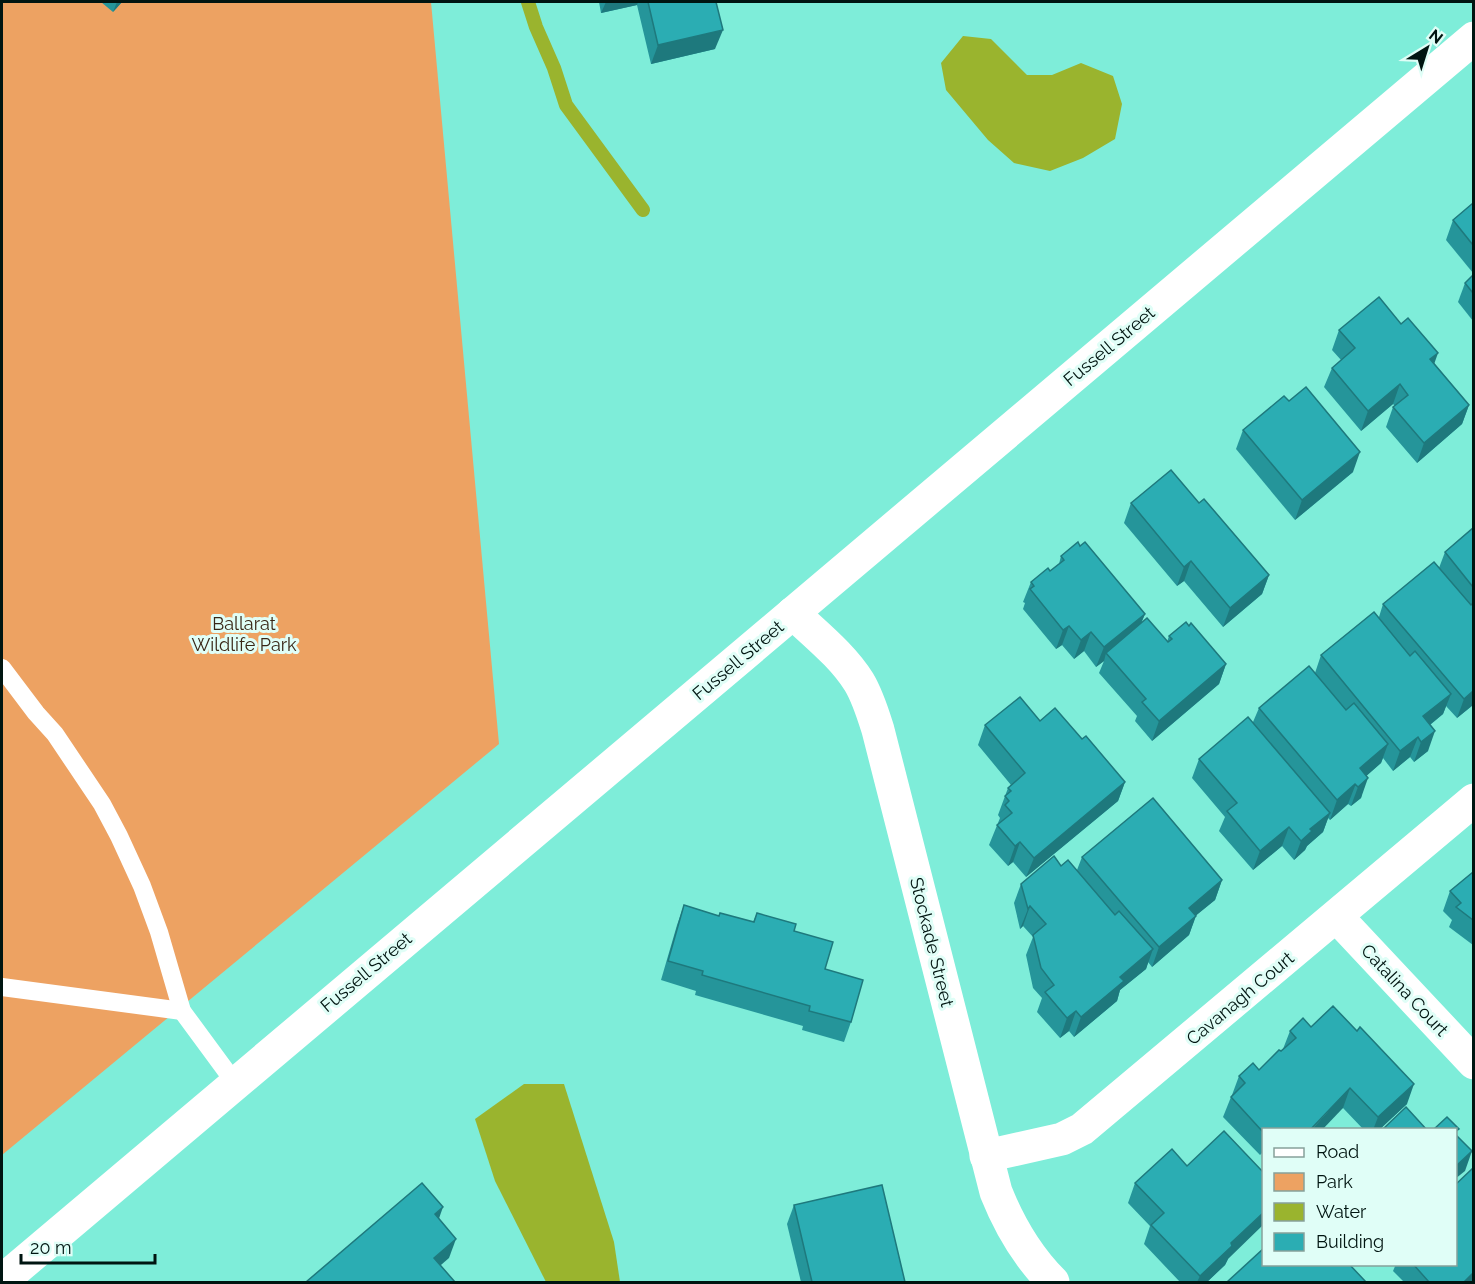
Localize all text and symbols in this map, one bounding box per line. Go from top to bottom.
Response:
north arrow [1397,18,1457,78]
text: N [1425,25,1447,48]
street label: Fussell Street [1059,302,1159,390]
park label: Ballarat Wildlife Park [191,613,297,655]
street label: Fussell Street [688,616,788,704]
street label: Stockade Street [906,875,958,1009]
street label: Fussell Street [316,928,416,1016]
street label: Catalina Court [1357,940,1453,1040]
street label: Cavanagh Court [1182,947,1298,1049]
legend [1262,1128,1457,1266]
text: Road [1316,1141,1359,1162]
text: Park [1316,1171,1353,1192]
text: Water [1316,1201,1367,1222]
scale bar [21,1227,154,1265]
text: Building [1316,1231,1384,1252]
text: 20 m [30,1237,72,1258]

